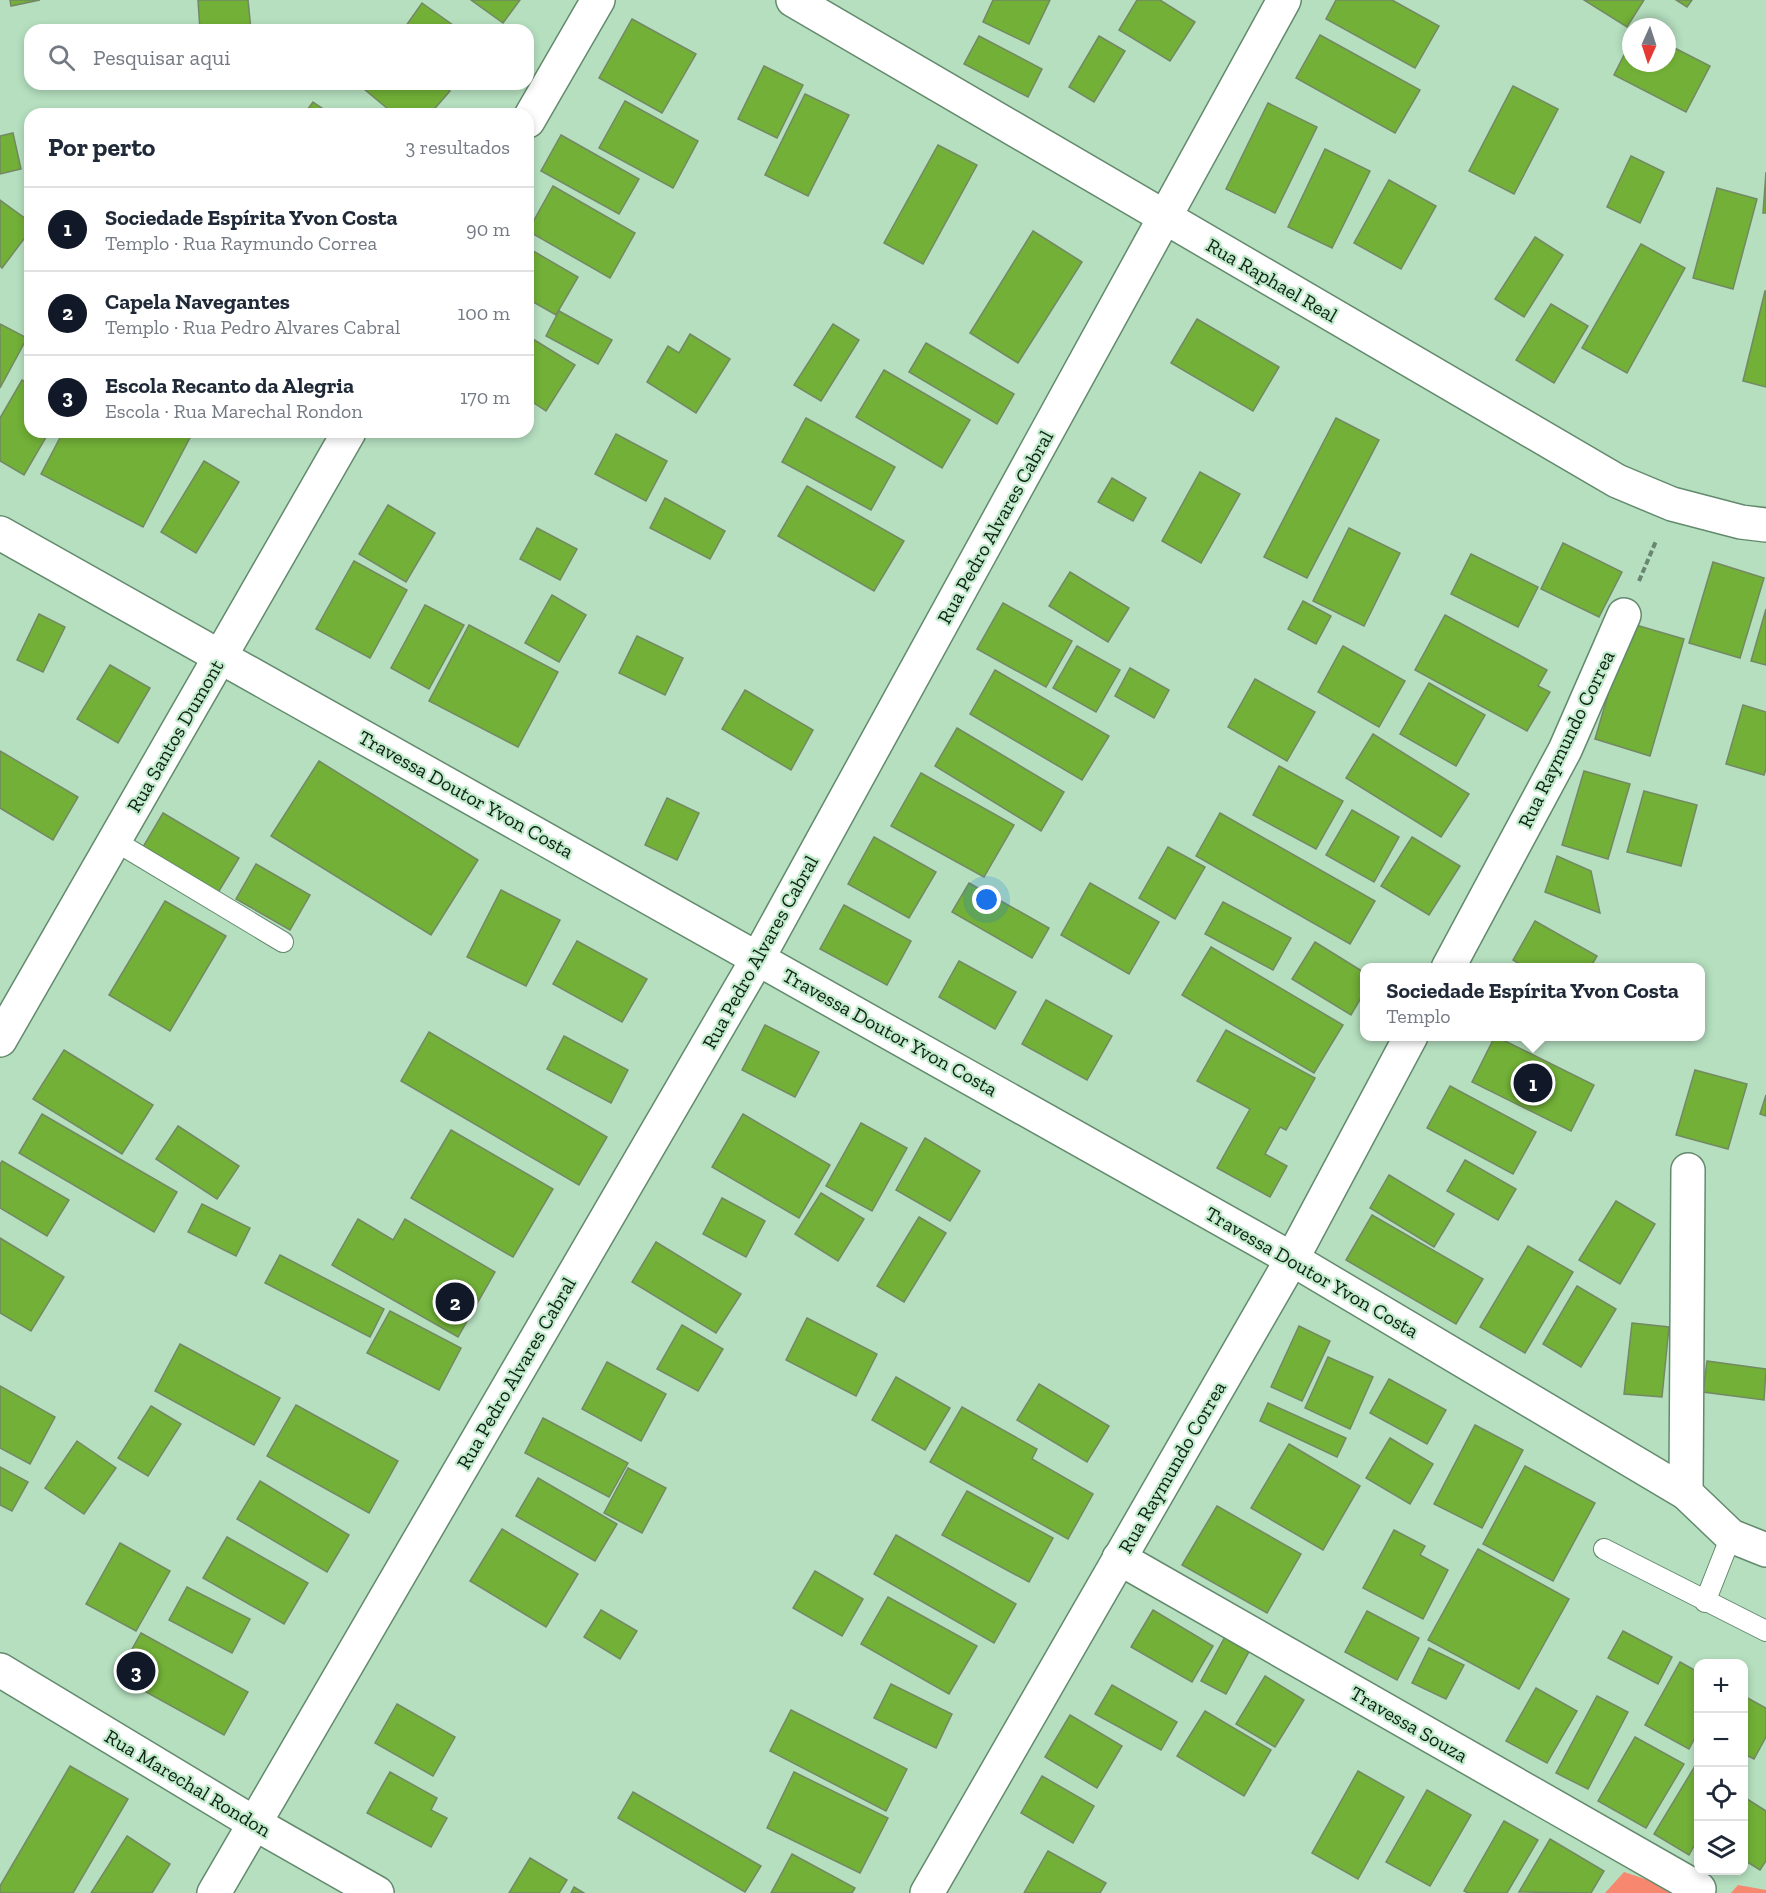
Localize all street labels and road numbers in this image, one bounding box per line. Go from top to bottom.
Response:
street label: Rua Raphael Real [1202,233,1342,327]
street label: Rua Pedro Alvares Cabral [932,426,1058,628]
street label: Rua Raymundo Correa [1513,646,1620,832]
street label: Rua Santos Dumont [122,655,229,817]
street label: Travessa Doutor Yvon Costa [354,725,578,863]
street label: Rua Pedro Alvares Cabral [697,851,823,1053]
street label: Travessa Doutor Yvon Costa [778,963,1002,1101]
street label: Travessa Doutor Yvon Costa [1201,1201,1423,1343]
street label: Rua Pedro Alvares Cabral [451,1273,581,1473]
street label: Rua Raymundo Correa [1113,1377,1231,1557]
street label: Travessa Souza [1346,1681,1472,1768]
street label: Rua Marechal Rondon [101,1724,276,1842]

